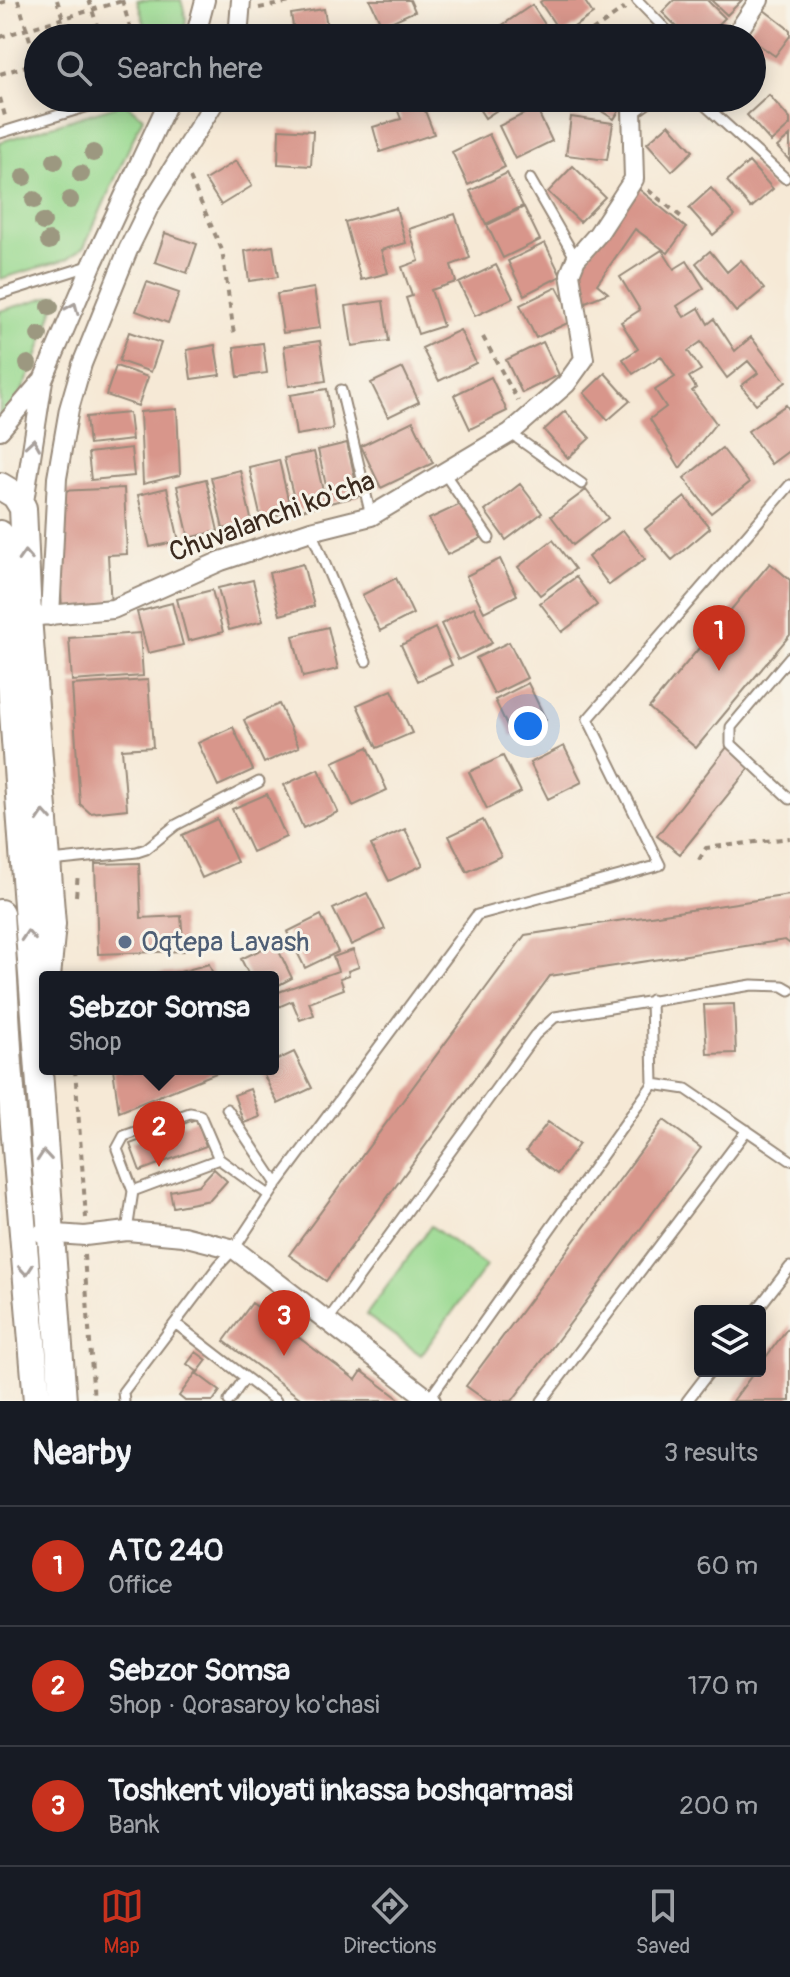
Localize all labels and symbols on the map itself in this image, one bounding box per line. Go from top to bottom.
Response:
one-way arrow [64,302,80,316]
one-way arrow [24,437,41,451]
street label: Chuvalanchi ko'cha [164,464,380,570]
one-way arrow [17,549,34,562]
pin: 1 [693,605,745,671]
your location [508,706,548,746]
one-way arrow [35,809,52,822]
place label: Oqtepa Lavash [141,925,309,960]
one-way arrow [20,929,37,942]
marker: Oqtepa Lavash [116,933,134,951]
pin: 2 [133,1101,185,1167]
one-way arrow [36,1149,53,1162]
one-way arrow [17,1264,34,1277]
pin: 3 [258,1290,310,1356]

